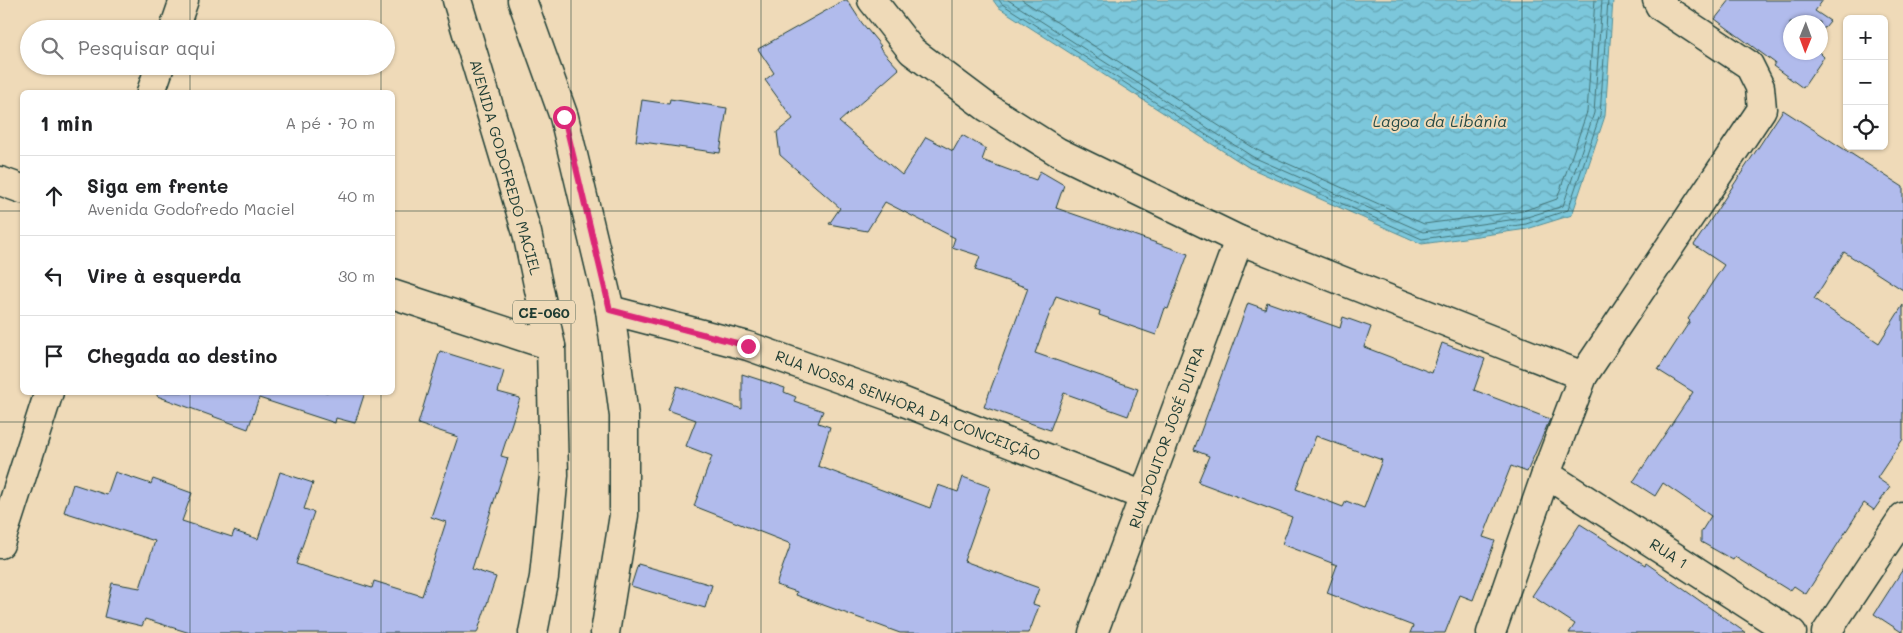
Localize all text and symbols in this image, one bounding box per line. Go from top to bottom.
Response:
north arrow [1783,15,1828,60]
map controls [1843,15,1888,150]
button: + [1843,15,1888,60]
search box [20,20,395,75]
icon: search [38,34,66,62]
text: Pesquisar aqui [78,35,216,60]
street label: AVENIDA GODOFREDO MACIEL [466,57,546,277]
button: − [1843,60,1888,105]
button: locate [1843,105,1888,150]
route start [553,106,576,129]
text: 1 min [40,109,93,136]
water label: Lagoa da Libânia [1373,110,1507,131]
text: A pé · 70 m [285,112,375,133]
text: Siga em frente [87,173,228,198]
icon: ahead [40,182,68,210]
text: 40 m [338,185,375,206]
text: Avenida Godofredo Maciel [87,198,295,219]
icon: left [40,262,68,290]
text: Vire à esquerda [87,263,242,288]
text: 30 m [338,265,375,286]
road number: CE-060 [513,300,575,324]
route end [737,335,760,358]
icon: arrive [40,342,68,370]
text: Chegada ao destino [87,343,277,368]
street label: RUA DOUTOR JOSÉ DUTRA [1124,343,1208,531]
street label: RUA NOSSA SENHORA DA CONCEIÇÃO [773,345,1044,465]
street label: RUA 1 [1646,533,1692,573]

